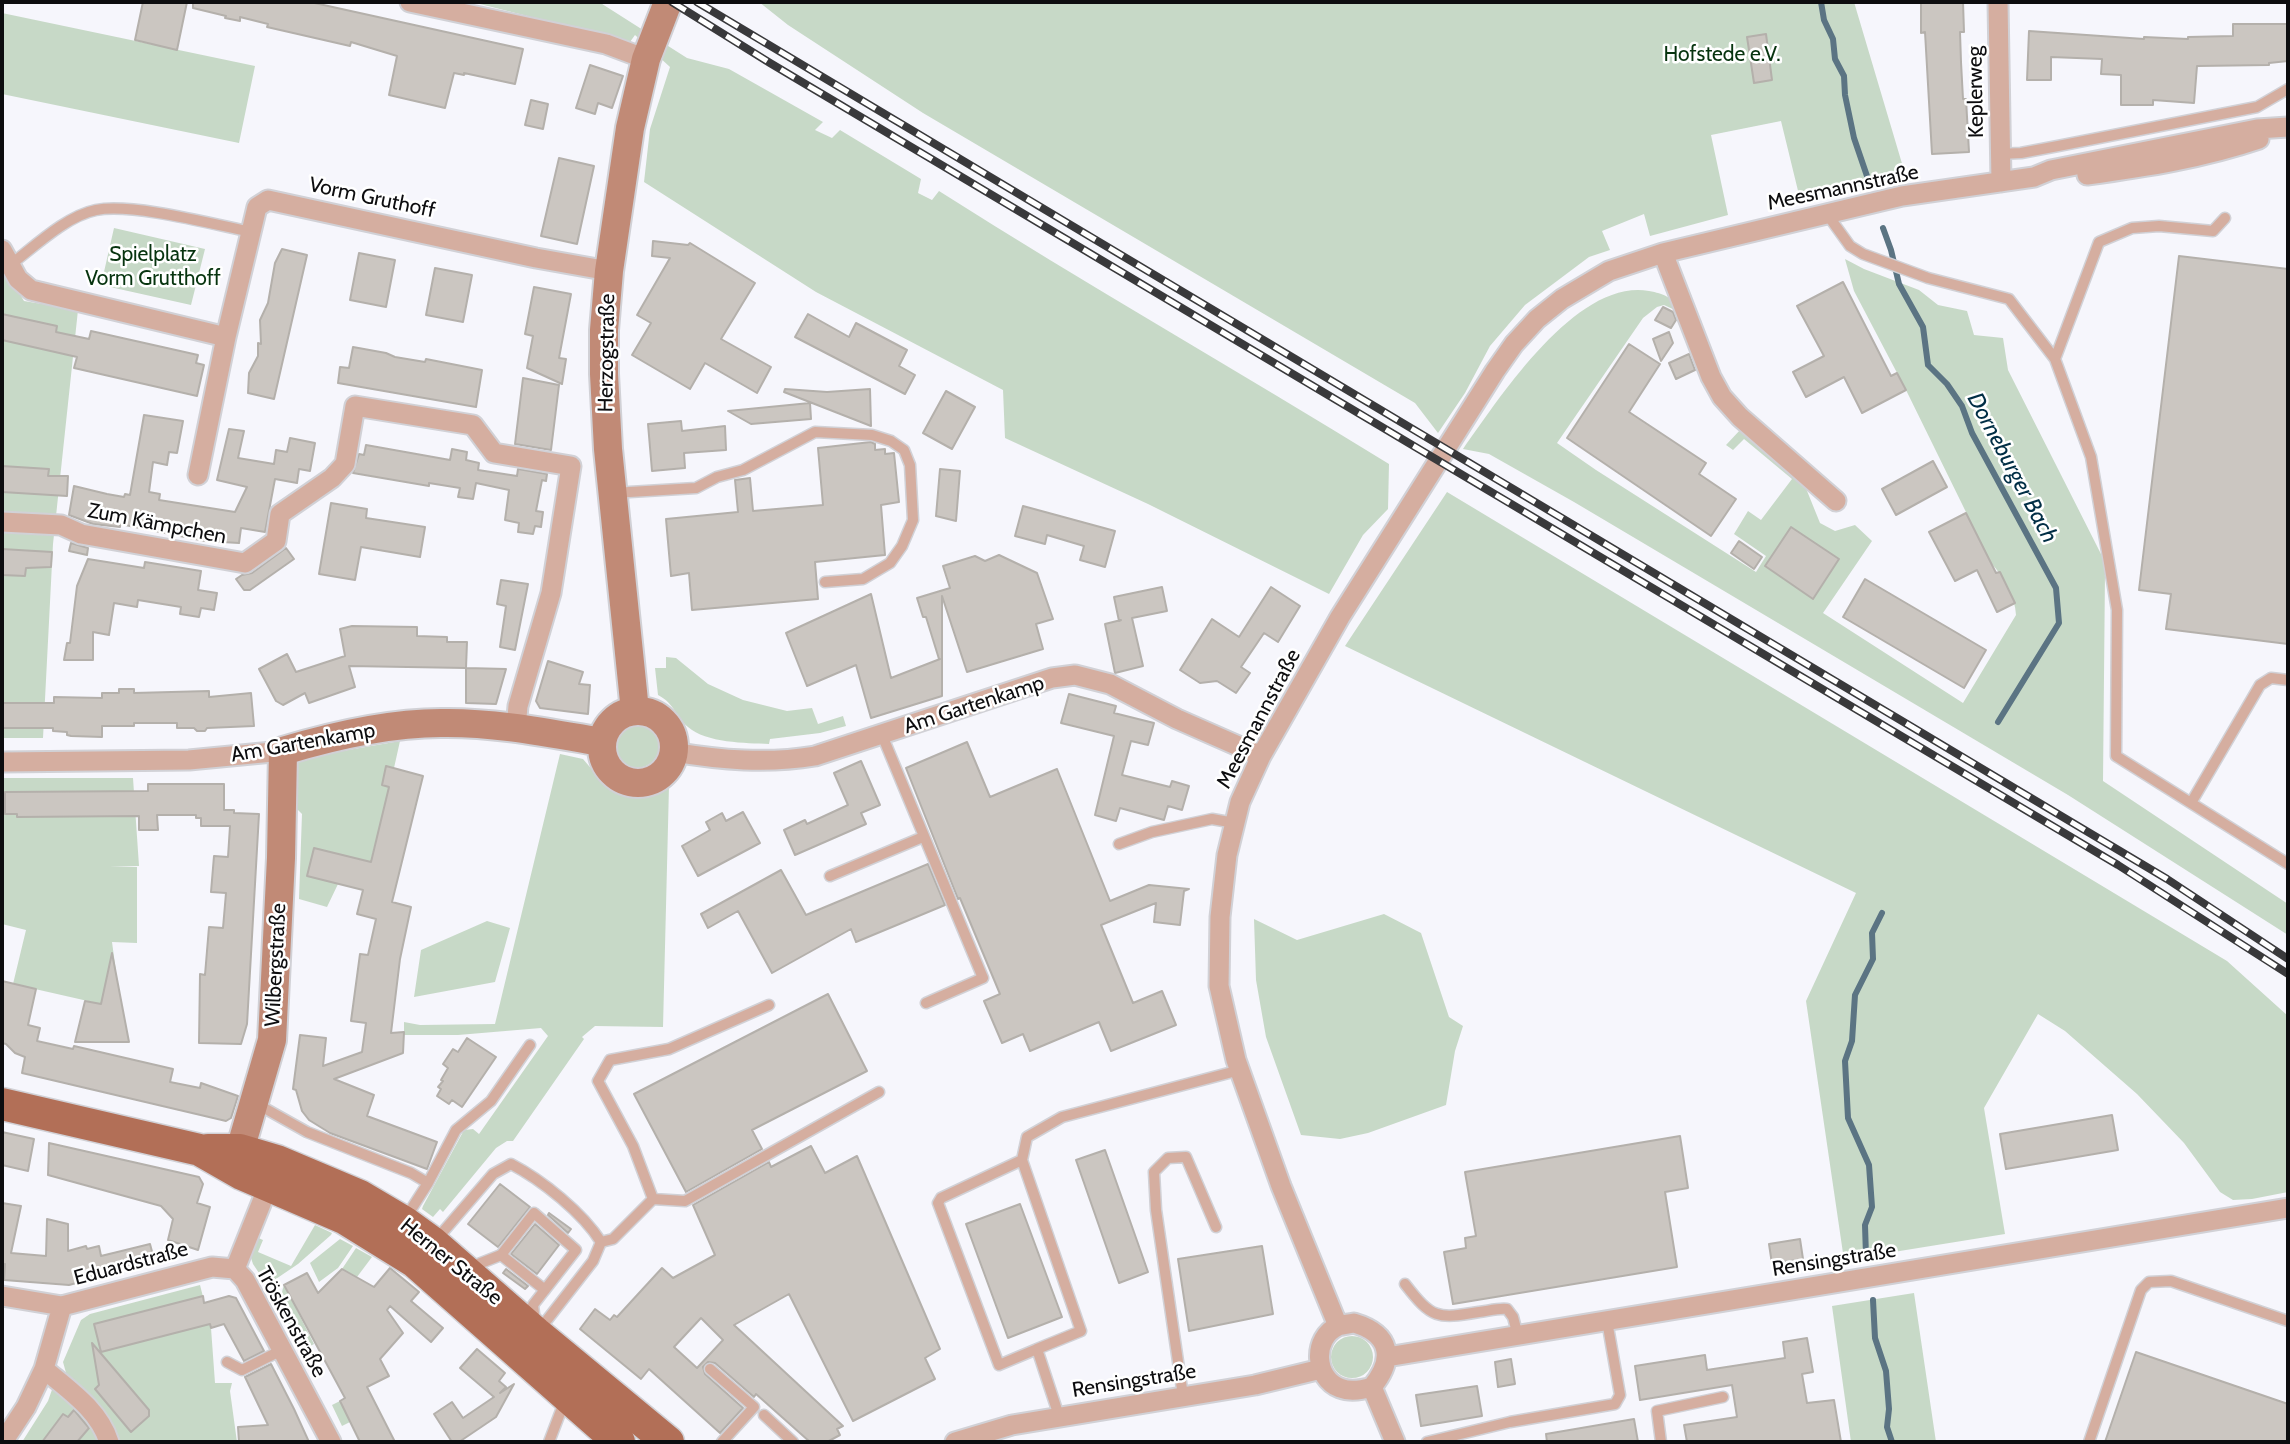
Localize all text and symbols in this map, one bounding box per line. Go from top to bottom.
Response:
park label: Hofstede e.V. [1664,42,1780,68]
street label: Keplerweg [1963,46,1989,138]
street label: Meesmannstraße [1765,160,1921,216]
street label: Vorm Gruthoff [307,172,437,224]
park label: Spielplatz Vorm Grutthoff [85,242,221,292]
street label: Herzogstraße [593,293,621,413]
water label: Dorneburger Bach [1961,388,2063,548]
street label: Zum Kämpchen [86,498,228,550]
street label: Meesmannstraße [1212,645,1306,793]
street label: Am Gartenkamp [901,670,1047,740]
street label: Am Gartenkamp [229,718,377,768]
street label: Wilbergstraße [260,903,292,1027]
street label: Herner Straße [395,1213,507,1311]
street label: Eduardstraße [71,1237,191,1291]
street label: Rensingstraße [1770,1238,1898,1282]
street label: Tröskenstraße [250,1262,332,1382]
street label: Rensingstraße [1070,1359,1198,1403]

